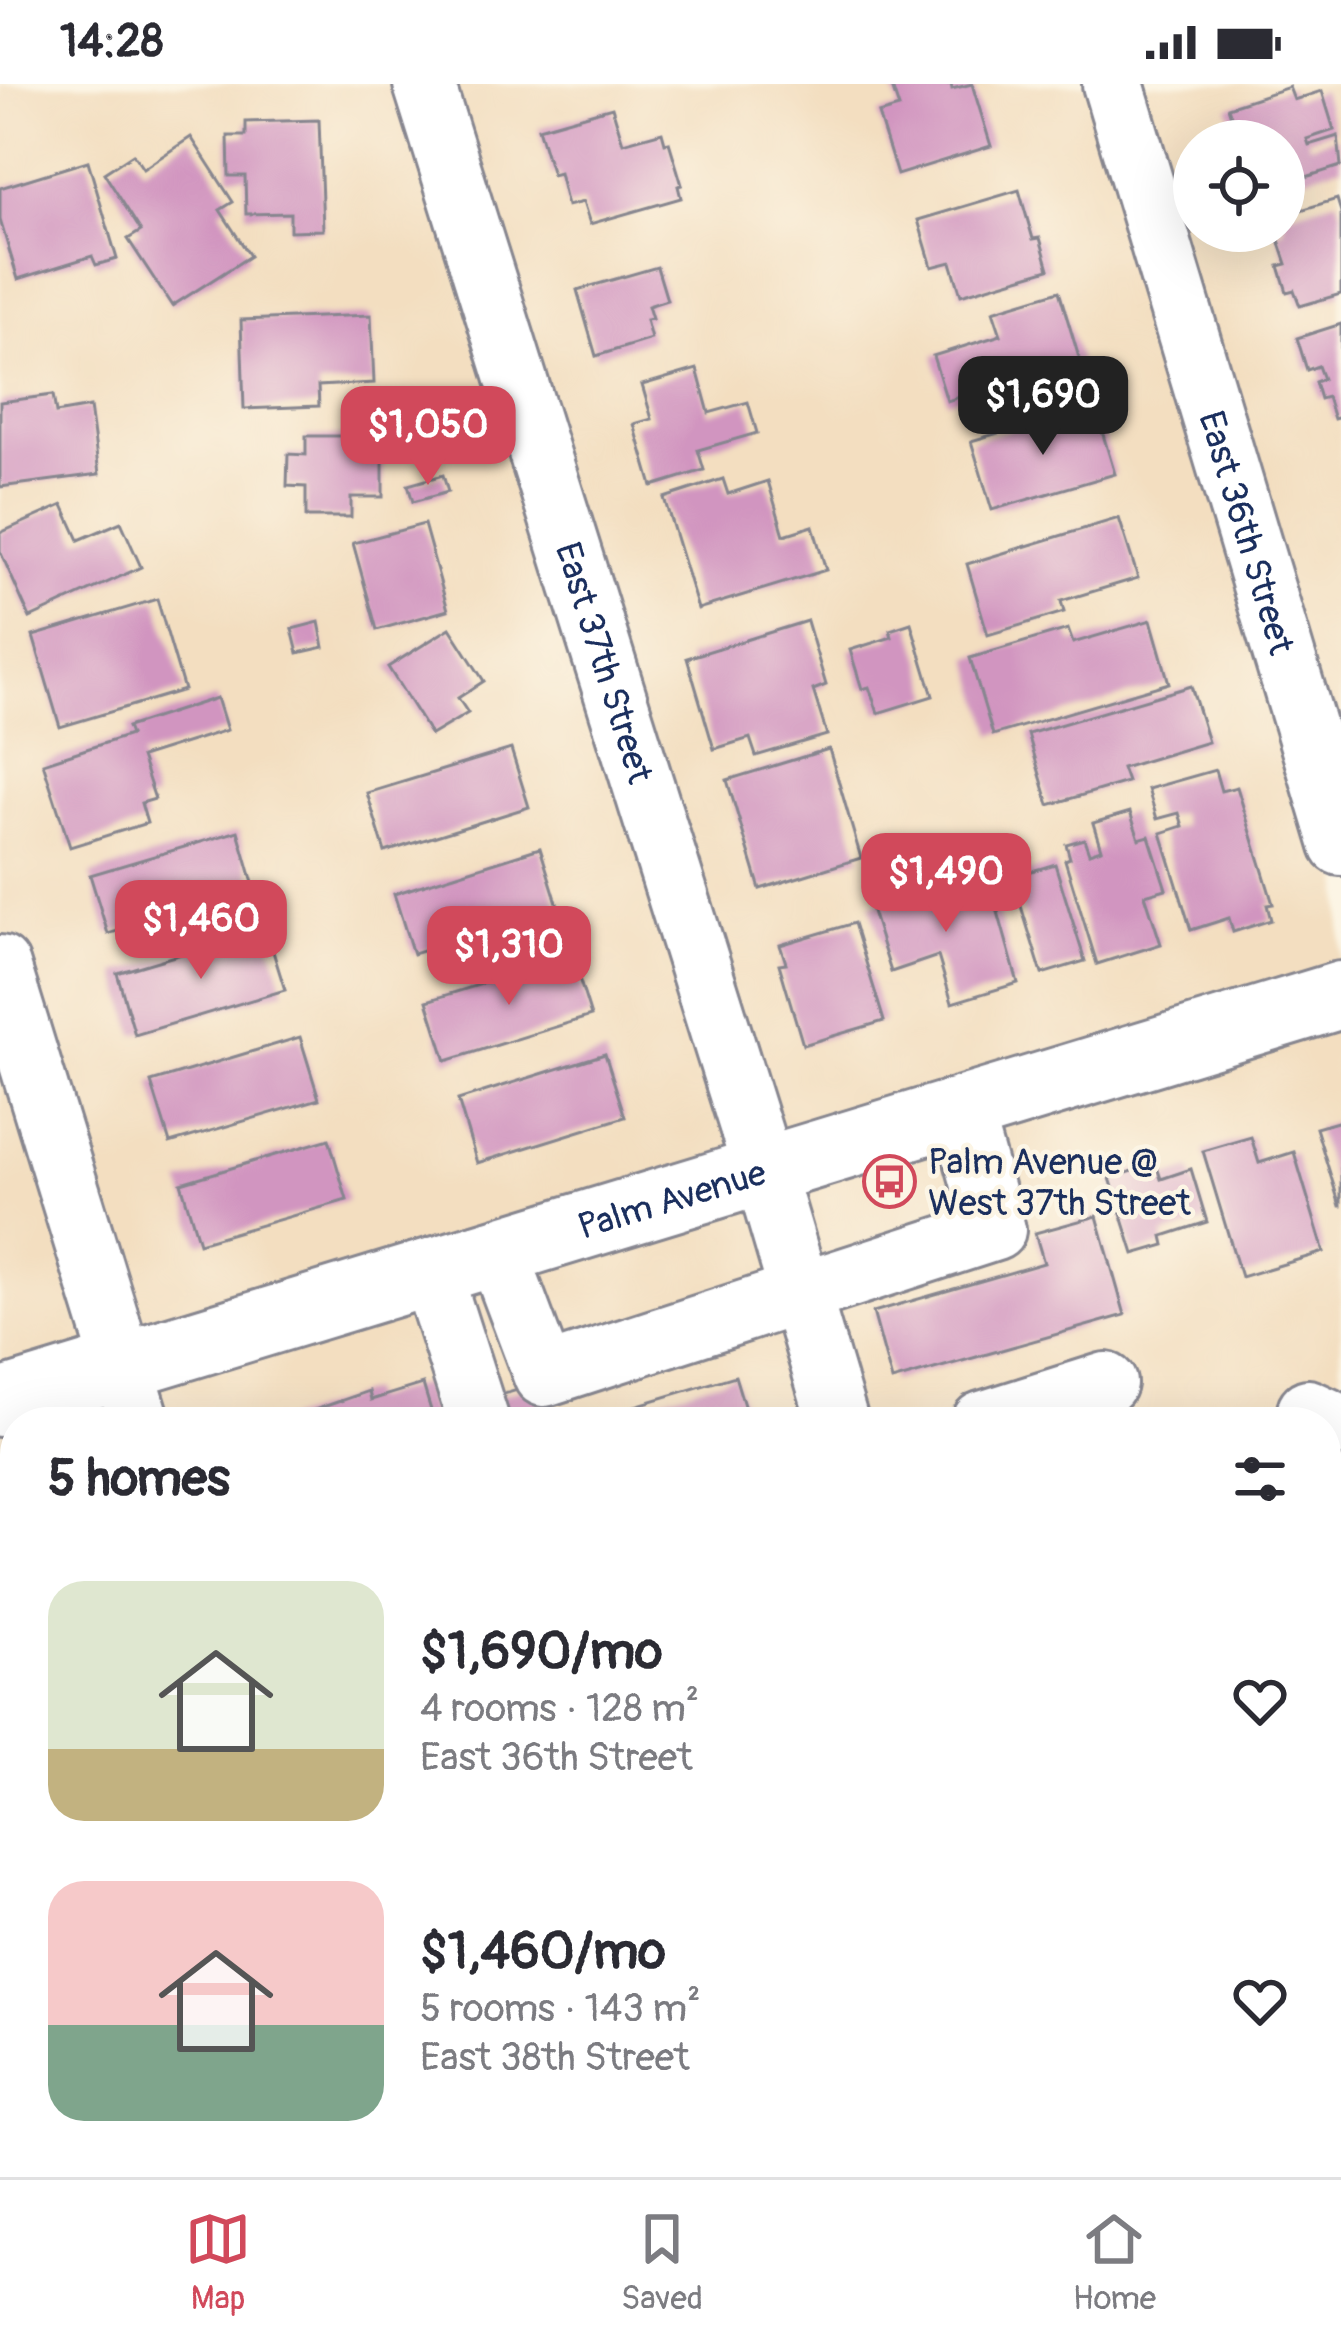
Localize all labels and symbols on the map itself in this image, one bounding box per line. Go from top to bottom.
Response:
pin: $1,690 [945,356,1141,458]
pin: $1,050 [330,386,526,488]
street label: East 36th Street [1188,406,1304,660]
street label: East 37th Street [545,537,662,789]
pin: $1,490 [848,833,1044,935]
pin: $1,460 [103,880,299,982]
pin: $1,310 [411,906,607,1008]
place label: Palm Avenue @ West 37th Street [928,1140,1191,1226]
street label: Palm Avenue [573,1150,772,1250]
bus stop icon: Palm Avenue @ West 37th Street [861,1154,917,1210]

